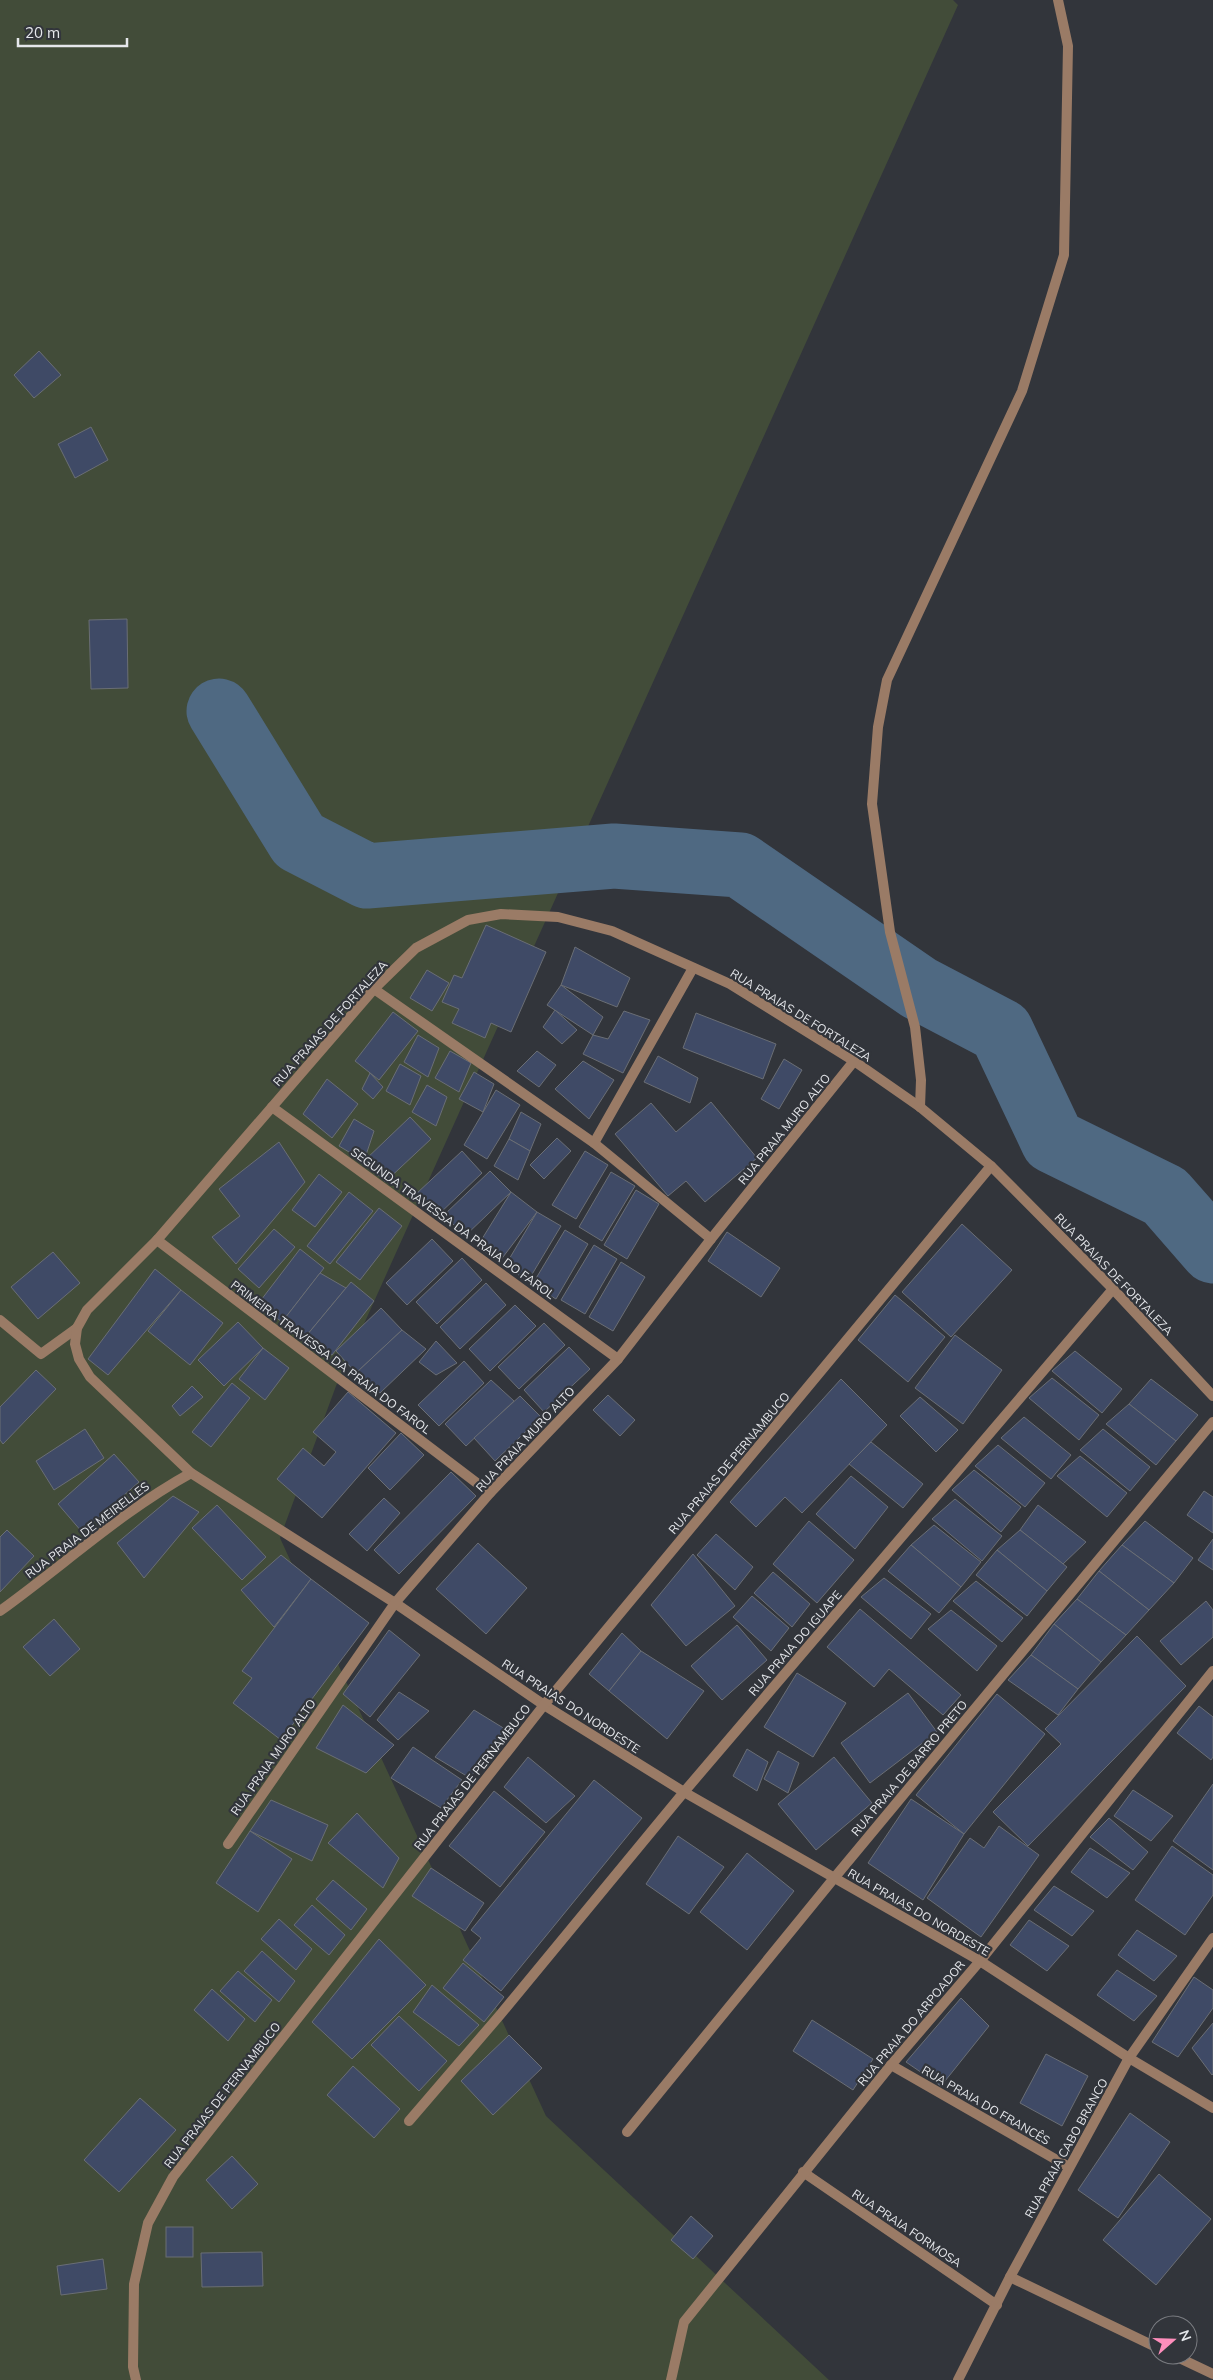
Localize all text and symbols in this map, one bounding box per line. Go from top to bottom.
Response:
scale bar [18,15,126,47]
text: 20 m [25,23,60,42]
street label: RUA PRAIAS DE FORTALEZA [270,957,391,1089]
street label: RUA PRAIAS DE FORTALEZA [728,965,875,1065]
street label: RUA PRAIA MURO ALTO [735,1071,833,1187]
street label: SEGUNDA TRAVESSA DA PRAIA DO FAROL [348,1144,558,1302]
street label: RUA PRAIAS DE FORTALEZA [1052,1210,1176,1338]
street label: PRIMEIRA TRAVESSA DA PRAIA DO FAROL [228,1277,434,1437]
street label: RUA PRAIA MURO ALTO [472,1383,578,1495]
street label: RUA PRAIAS DE PERNAMBUCO [665,1389,793,1537]
street label: RUA PRAIA DE MEIRELLES [22,1478,152,1582]
street label: RUA PRAIA DO IGUAPE [745,1587,845,1699]
street label: RUA PRAIAS DO NORDESTE [499,1656,643,1756]
street label: RUA PRAIA MURO ALTO [227,1696,319,1818]
street label: RUA PRAIA DE BARRO PRETO [848,1697,970,1839]
street label: RUA PRAIAS DE PERNAMBUCO [410,1701,534,1853]
street label: RUA PRAIAS DO NORDESTE [845,1865,993,1959]
street label: RUA PRAIA DO ARPOADOR [854,1957,968,2089]
street label: RUA PRAIAS DE PERNAMBUCO [160,2019,284,2171]
street label: RUA PRAIA DO FRANCÊS [919,2062,1053,2148]
street label: RUA PRAIA CABO BRANCO [1021,2075,1111,2221]
street label: RUA PRAIA FORMOSA [849,2186,965,2270]
north arrow [1148,2315,1198,2365]
text: N [1175,2328,1195,2344]

